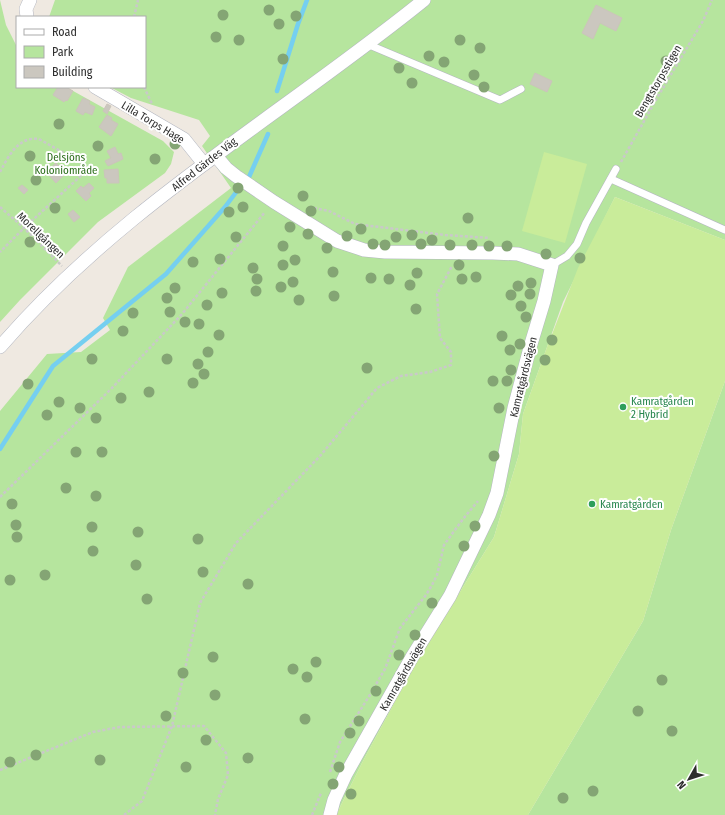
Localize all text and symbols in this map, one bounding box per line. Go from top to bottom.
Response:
legend [16,16,146,88]
text: Road [52,25,77,39]
street label: Bengtstorpsstigen [632,43,684,120]
text: Park [52,45,74,59]
text: Building [52,65,93,79]
street label: Lilla Torps Hage [119,99,187,146]
street label: Alfred Gärdes Väg [169,134,240,194]
park label: Delsjöns Koloniområde [34,151,98,177]
street label: Morellgången [14,210,67,261]
street label: Kamratgårdsvägen [507,336,540,419]
place label: Kamratgården 2 Hybrid [631,395,694,421]
marker: Kamratgården 2 Hybrid [618,402,628,412]
place label: Kamratgården [600,498,663,511]
marker: Kamratgården [587,499,597,509]
street label: Kamratgårdsvägen [377,635,430,713]
north arrow [669,759,709,799]
text: N [674,778,689,792]

